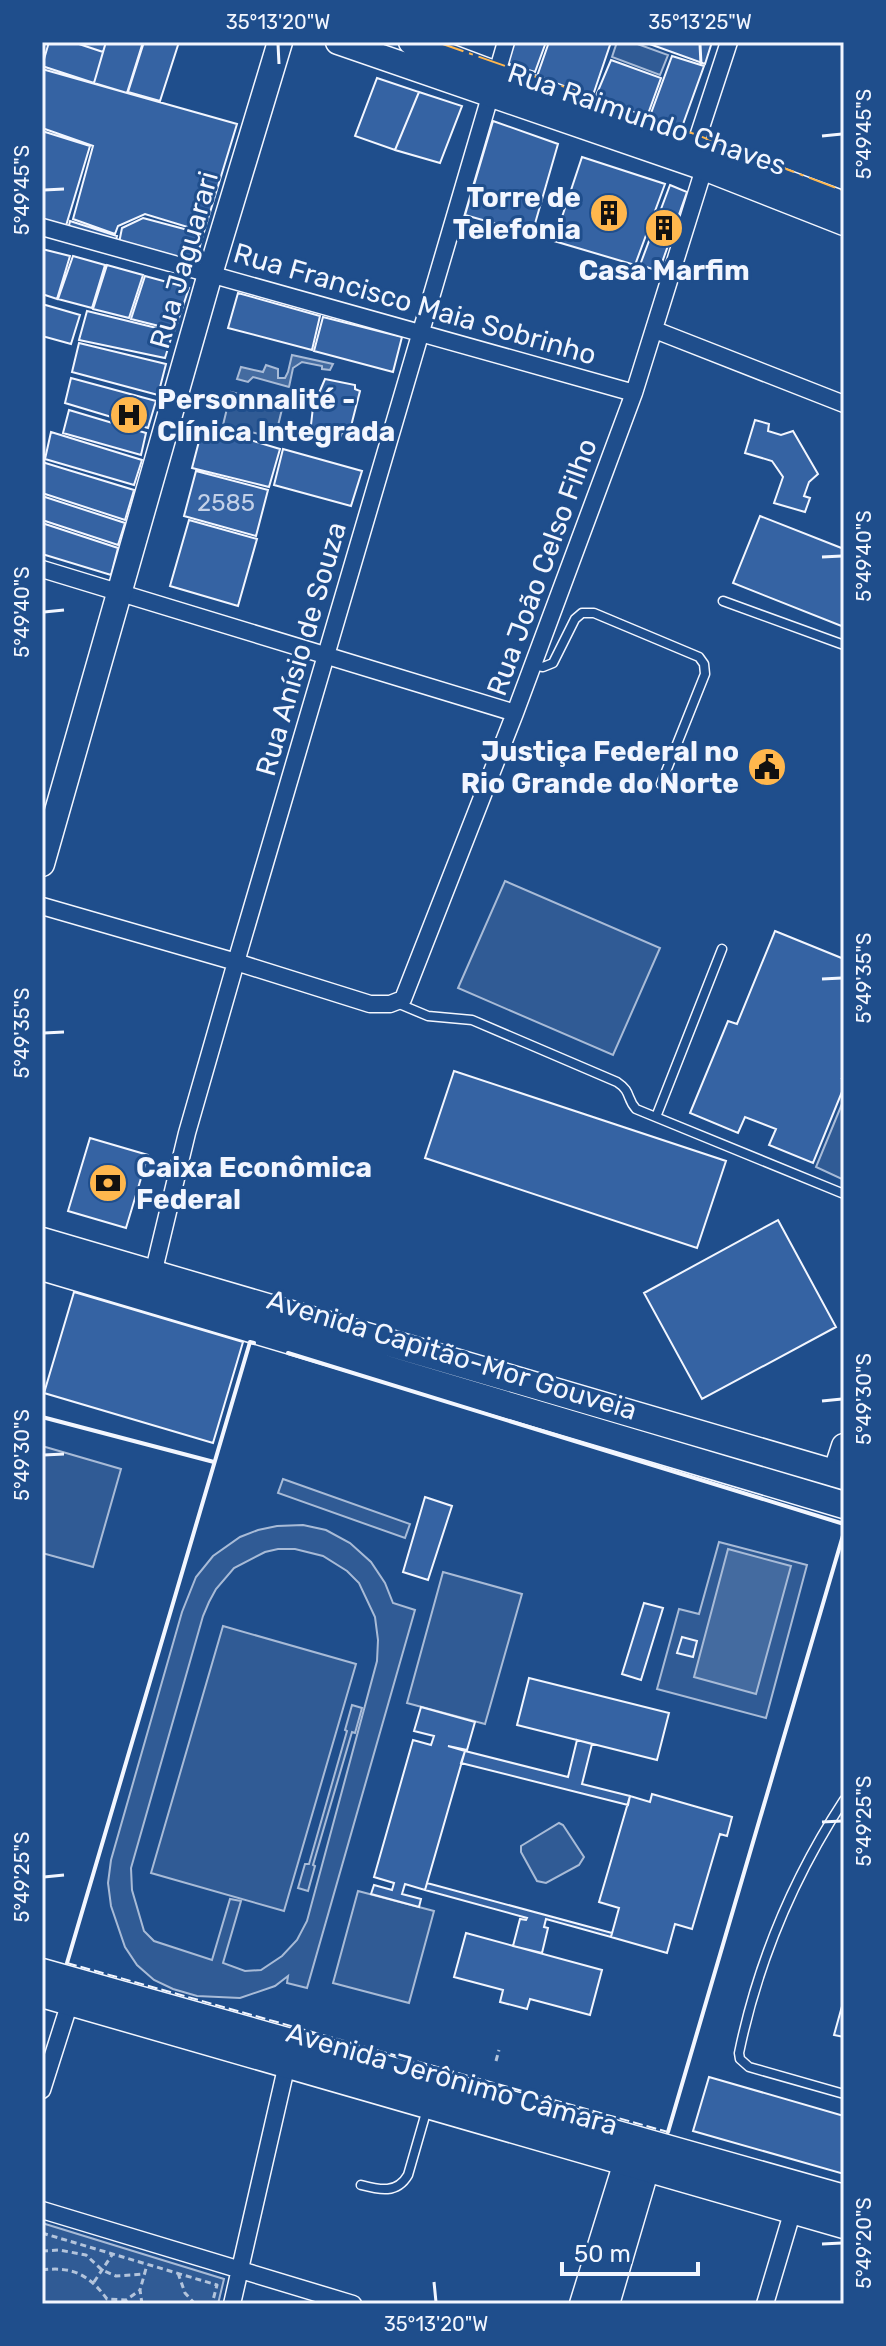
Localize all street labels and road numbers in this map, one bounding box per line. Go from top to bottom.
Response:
street label: Rua Raimundo Chaves [503,56,791,182]
street label: Rua Jaguarari [143,168,225,352]
street label: Rua Francisco Maia Sobrinho [230,236,600,372]
street label: Rua João Celso Filho [480,434,604,700]
street label: Rua Anísio de Souza [249,518,353,780]
street label: Avenida Capitão-Mor Gouveia [263,1283,641,1427]
street label: Avenida Jerônimo Câmara [283,2016,621,2142]

